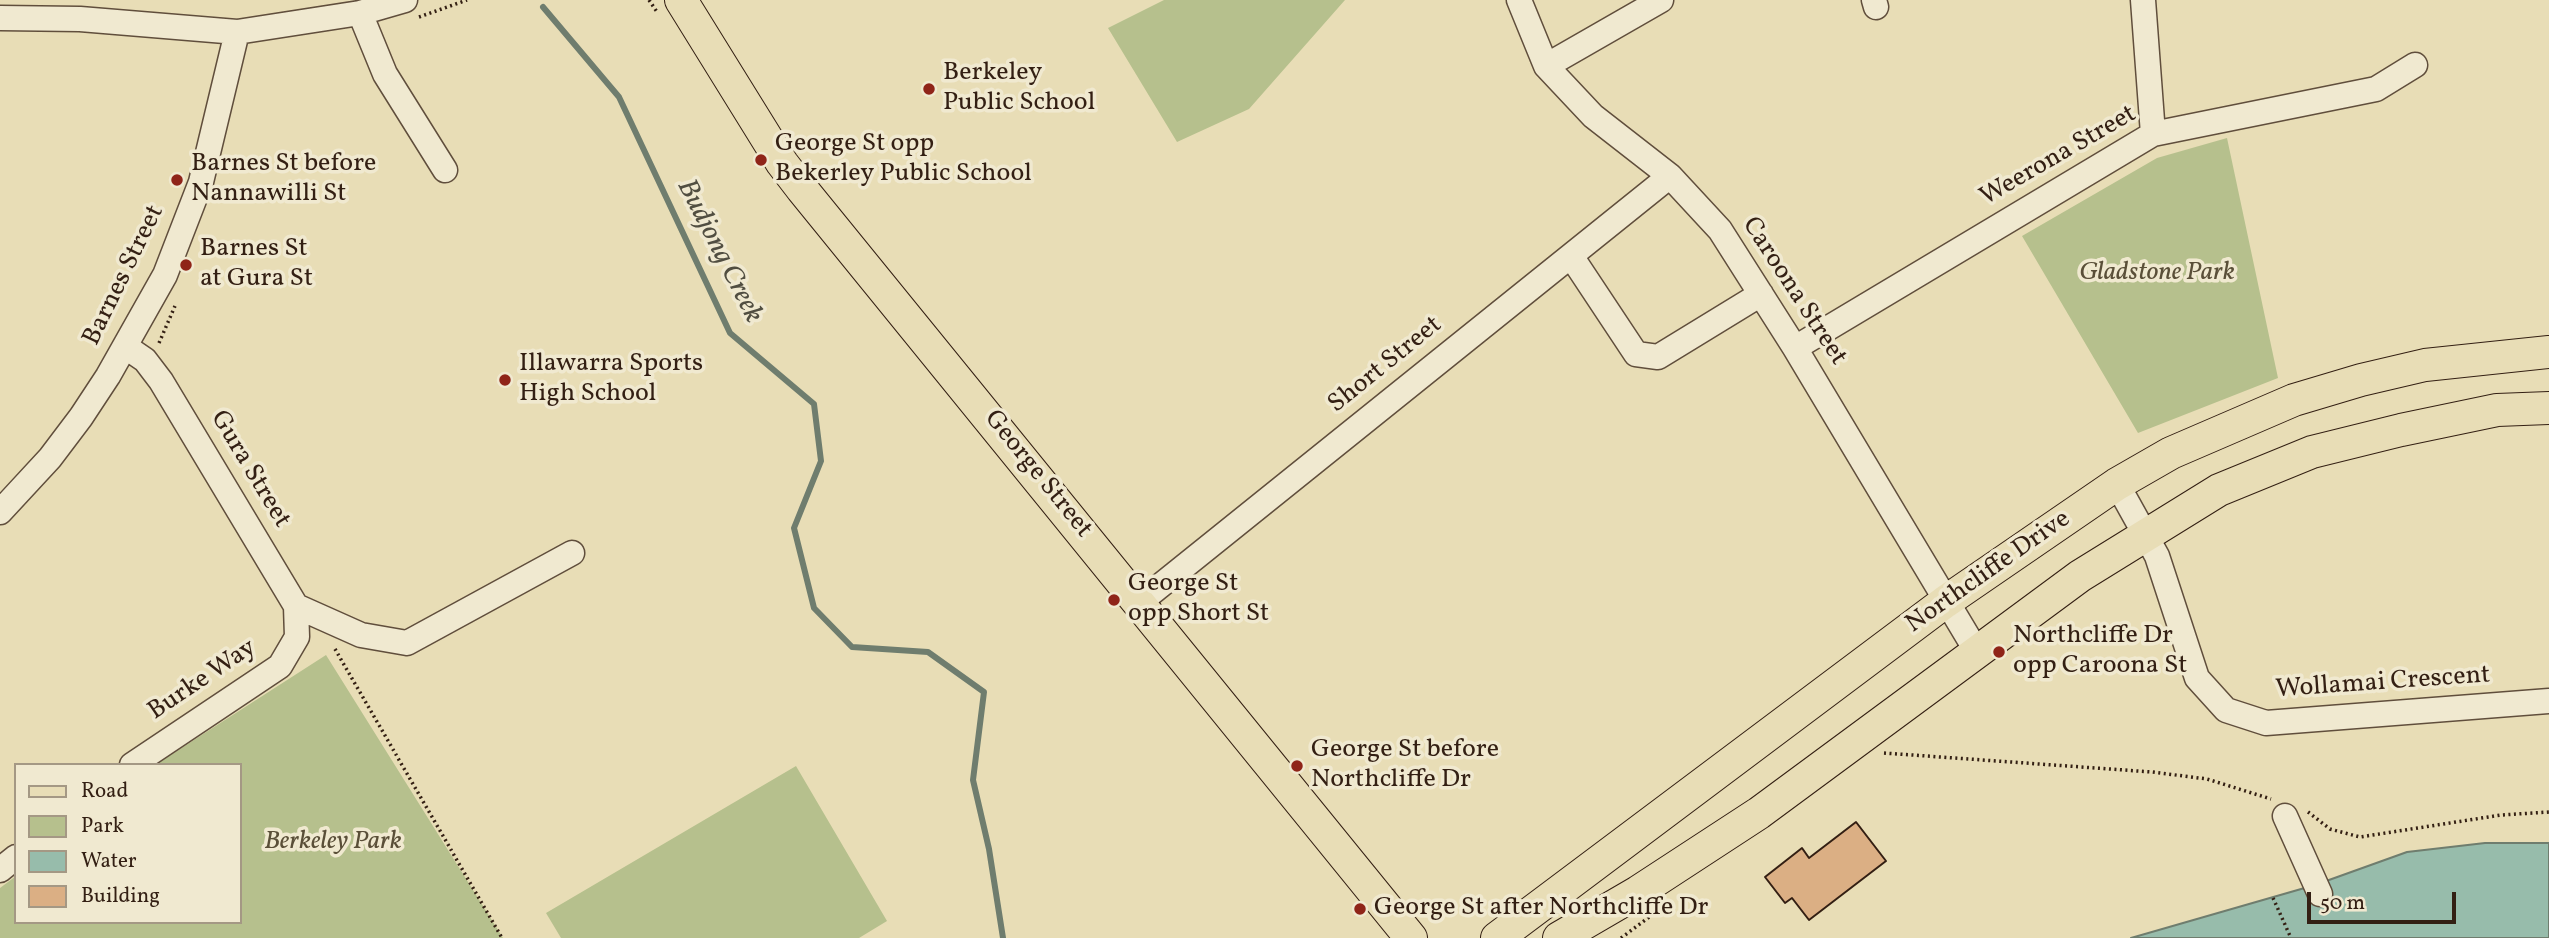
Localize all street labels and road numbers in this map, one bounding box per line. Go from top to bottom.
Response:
street label: Weerona Street [1975,100,2143,214]
street label: Barnes Street [78,201,172,351]
street label: Caroona Street [1734,212,1852,372]
street label: Short Street [1323,311,1449,421]
street label: George Street [976,405,1098,545]
street label: Gura Street [202,406,296,534]
street label: Northcliffe Drive [1901,505,2077,641]
street label: Burke Way [143,634,263,728]
street label: Wollamai Crescent [2275,661,2491,707]

